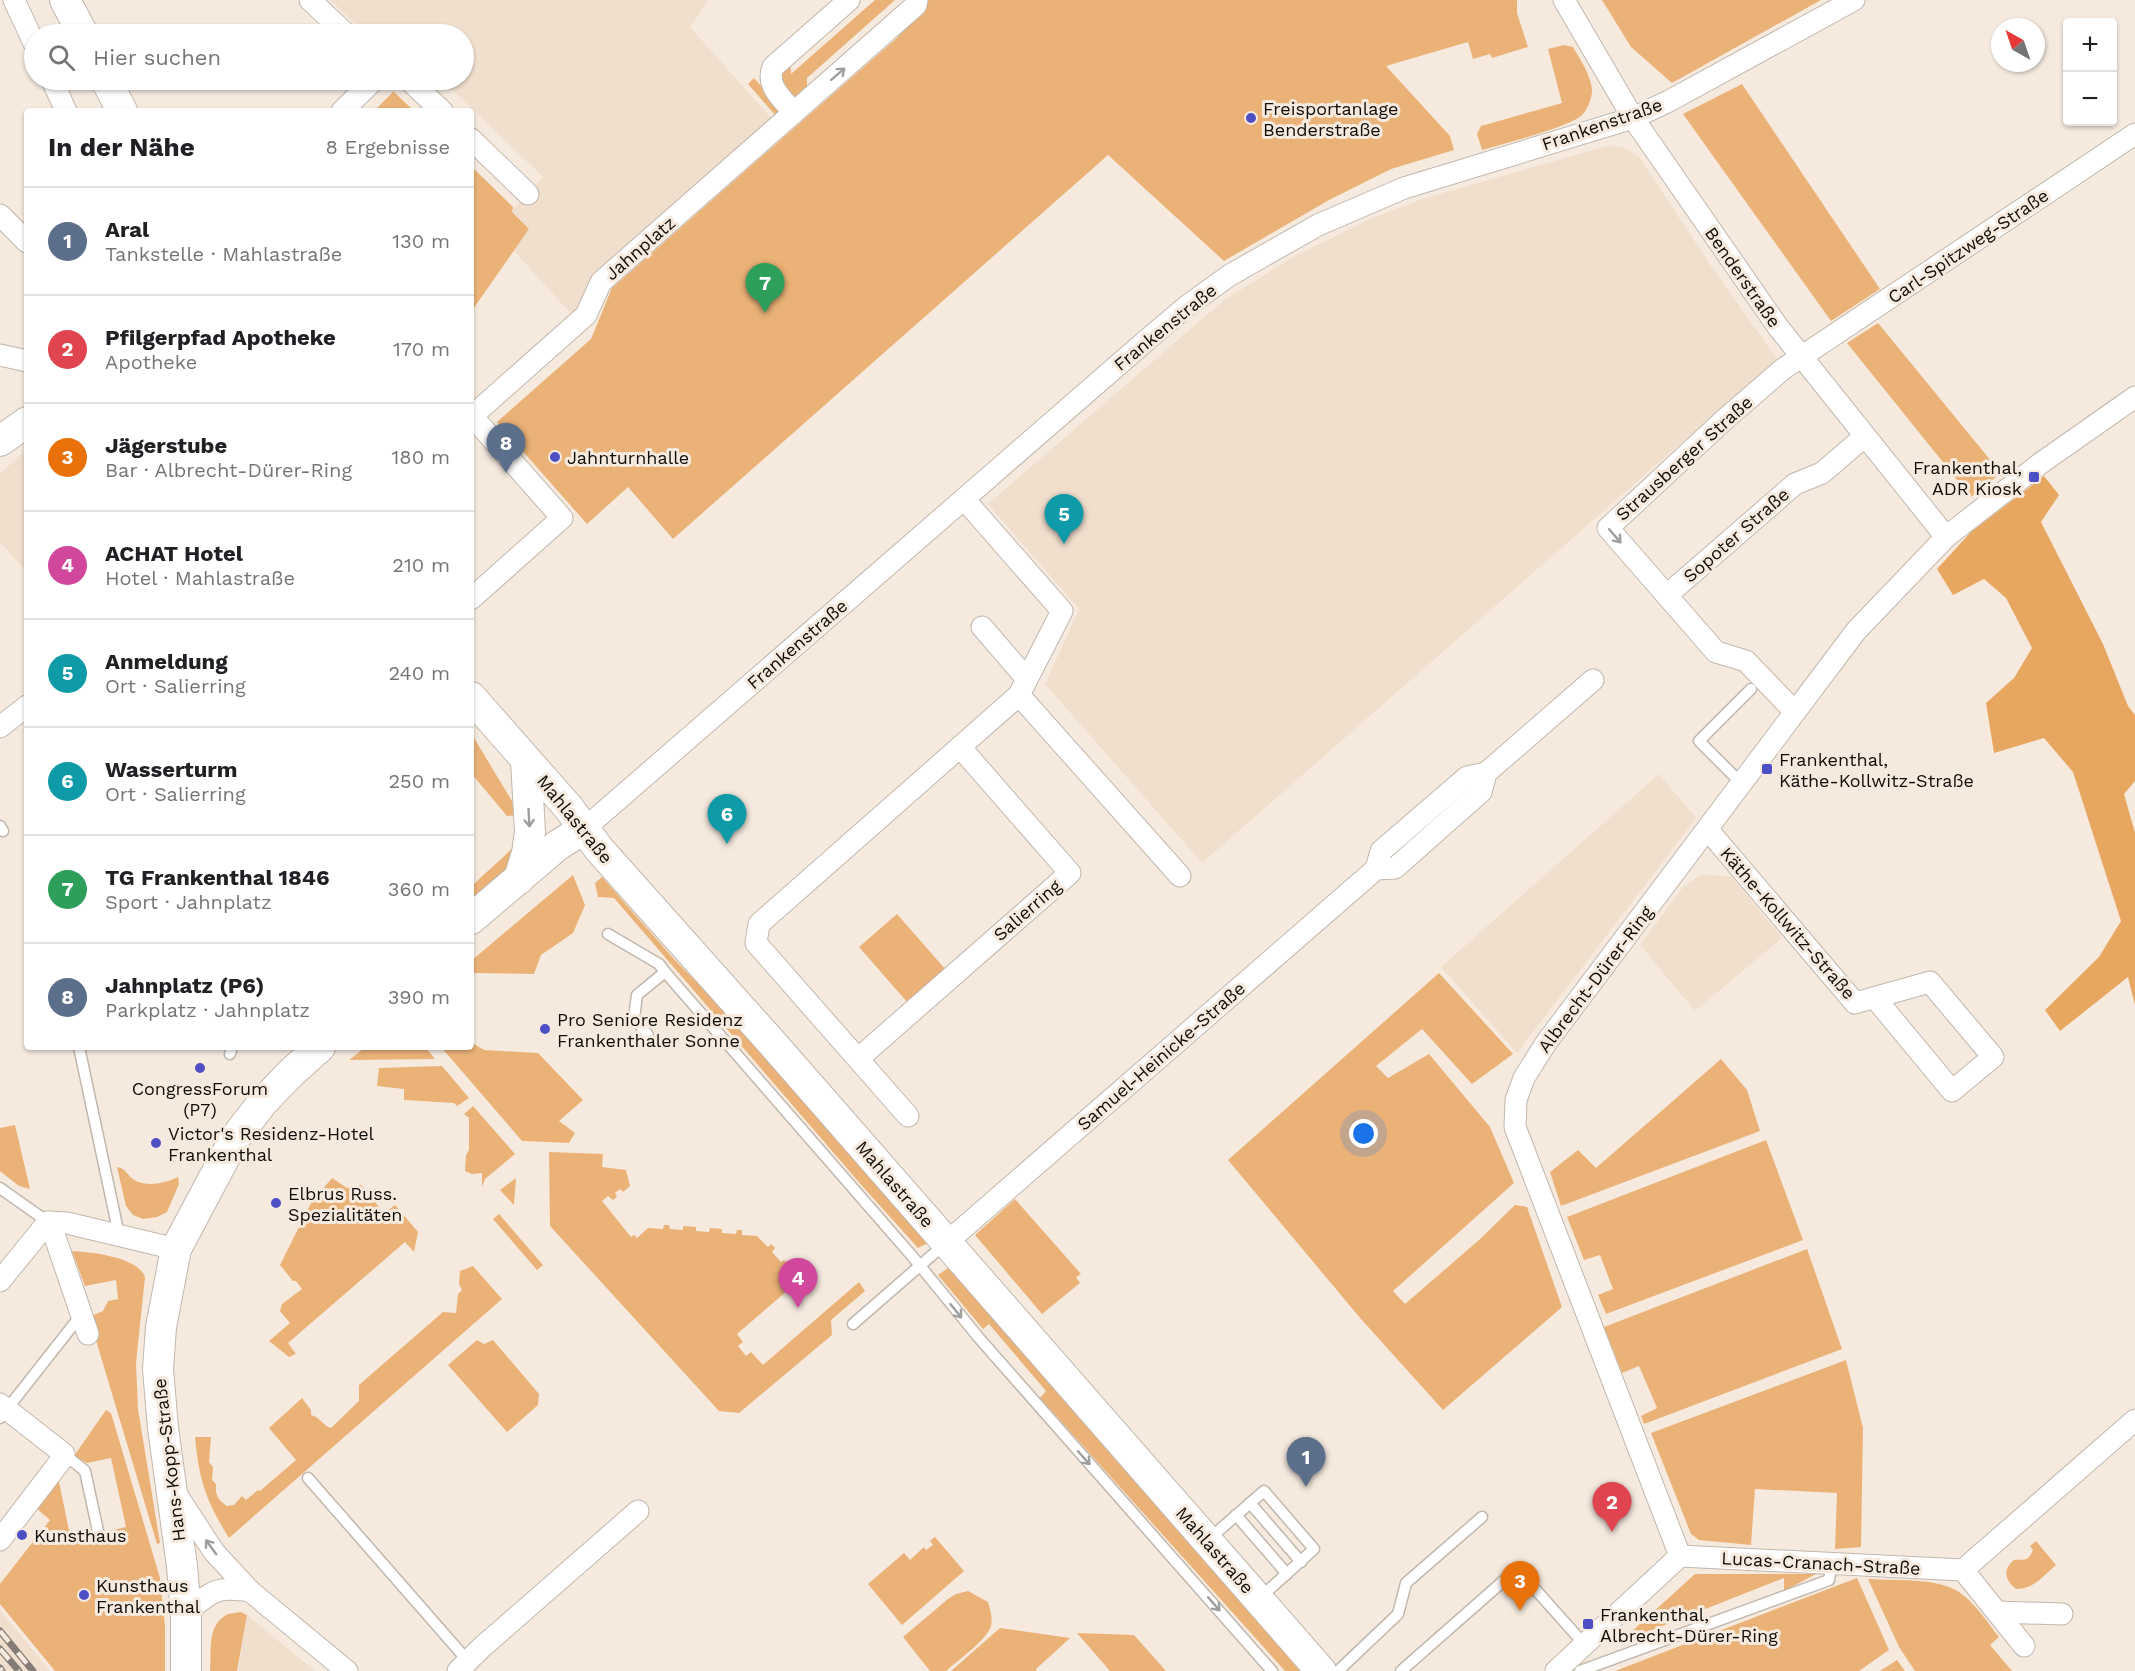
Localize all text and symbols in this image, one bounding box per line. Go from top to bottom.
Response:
north arrow [1991,18,2045,72]
map controls [2063,18,2117,126]
button: + [2063,18,2117,72]
search box [24,24,474,90]
icon: search [45,41,78,74]
text: Hier suchen [93,45,221,70]
one-way arrow [830,67,845,81]
button: − [2063,72,2117,126]
street label: Frankenstraße [1539,94,1665,154]
place label: Freisportanlage Benderstraße [1263,98,1398,140]
marker: Freisportanlage Benderstraße [1244,111,1258,125]
text: In der Nähe [48,132,195,162]
text: 8 Ergebnisse [325,135,450,159]
street label: Carl-Spitzweg-Straße [1884,184,2052,308]
street label: Jahnplatz [601,212,679,284]
text: Aral [105,217,149,242]
street label: Benderstraße [1701,223,1785,331]
text: 1 [63,229,72,253]
text: 130 m [392,229,450,253]
text: Tankstelle · Mahlastraße [105,242,342,266]
pin: 7 [746,264,784,313]
street label: Frankenstraße [1109,279,1221,375]
text: Pfilgerpfad Apotheke [105,325,336,350]
text: 2 [62,337,73,361]
text: 170 m [393,337,450,361]
text: Apotheke [105,350,197,374]
street label: Strausberger Straße [1611,391,1757,525]
pin: 8 [486,424,526,473]
text: Jägerstube [105,433,227,458]
text: 3 [62,445,73,469]
text: 180 m [392,445,450,469]
place label: Jahnturnhalle [567,447,689,468]
marker: Jahnturnhalle [548,450,562,464]
place label: Frankenthal, ADR Kiosk [1913,457,2022,499]
text: Bar · Albrecht-Dürer-Ring [105,458,352,482]
marker: Frankenthal, ADR Kiosk [2027,470,2041,484]
street label: Sopoter Straße [1679,483,1793,587]
pin: 5 [1044,494,1084,544]
one-way arrow [1608,528,1622,543]
text: ACHAT Hotel [105,541,243,566]
text: 4 [61,553,74,577]
text: 210 m [392,553,450,577]
text: Hotel · Mahlastraße [105,566,295,590]
street label: Frankenstraße [743,595,851,693]
text: Anmeldung [105,649,228,674]
text: 5 [62,661,73,685]
text: 240 m [388,661,450,685]
text: Ort · Salierring [105,674,246,698]
place label: Frankenthal, Käthe-Kollwitz-Straße [1779,749,1974,791]
text: Wasserturm [105,757,238,782]
marker: Frankenthal, Käthe-Kollwitz-Straße [1760,762,1774,776]
text: 6 [61,769,74,793]
text: 250 m [388,769,450,793]
street label: Mahlastraße [533,770,617,868]
text: Ort · Salierring [105,782,246,806]
pin: 6 [708,794,746,844]
one-way arrow [523,808,535,828]
street label: Käthe-Kollwitz-Straße [1716,843,1860,1003]
text: TG Frankenthal 1846 [105,865,330,890]
street label: Salierring [989,875,1065,945]
text: 7 [61,877,74,901]
text: 360 m [388,877,450,901]
text: Sport · Jahnplatz [105,890,272,914]
street label: Albrecht-Dürer-Ring [1533,901,1657,1056]
text: Jahnplatz (P6) [105,973,264,998]
street label: Samuel-Heinicke-Straße [1073,977,1249,1135]
text: 8 [61,985,74,1009]
text: 390 m [388,985,450,1009]
text: Parkplatz · Jahnplatz [105,998,310,1022]
place label: Pro Seniore Residenz Frankenthaler Sonne [557,1009,743,1051]
marker: Pro Seniore Residenz Frankenthaler Sonne [538,1022,552,1036]
marker: CongressForum (P7) [193,1061,207,1075]
place label: CongressForum (P7) [132,1078,268,1120]
your location [1349,1119,1378,1148]
place label: Victor's Residenz-Hotel Frankenthal [168,1123,375,1165]
marker: Victor's Residenz-Hotel Frankenthal [149,1136,163,1150]
street label: Mahlastraße [852,1136,938,1232]
place label: Elbrus Russ. Spezialitäten [288,1183,402,1225]
marker: Elbrus Russ. Spezialitäten [269,1196,283,1210]
pin: 4 [778,1258,818,1308]
one-way arrow [950,1302,963,1318]
street label: Hans-Kopp-Straße [149,1377,189,1543]
pin: 1 [1286,1438,1326,1487]
one-way arrow [1077,1450,1091,1465]
pin: 2 [1592,1482,1632,1532]
street label: Mahlastraße [1172,1502,1258,1598]
place label: Kunsthaus [34,1525,127,1546]
marker: Kunsthaus [15,1528,29,1542]
one-way arrow [205,1540,218,1556]
street label: Lucas-Cranach-Straße [1721,1547,1921,1579]
pin: 3 [1500,1562,1540,1611]
place label: Kunsthaus Frankenthal [96,1575,201,1617]
marker: Kunsthaus Frankenthal [77,1588,91,1602]
one-way arrow [1207,1596,1221,1611]
place label: Frankenthal, Albrecht-Dürer-Ring [1600,1604,1778,1646]
marker: Frankenthal, Albrecht-Dürer-Ring [1581,1617,1595,1631]

